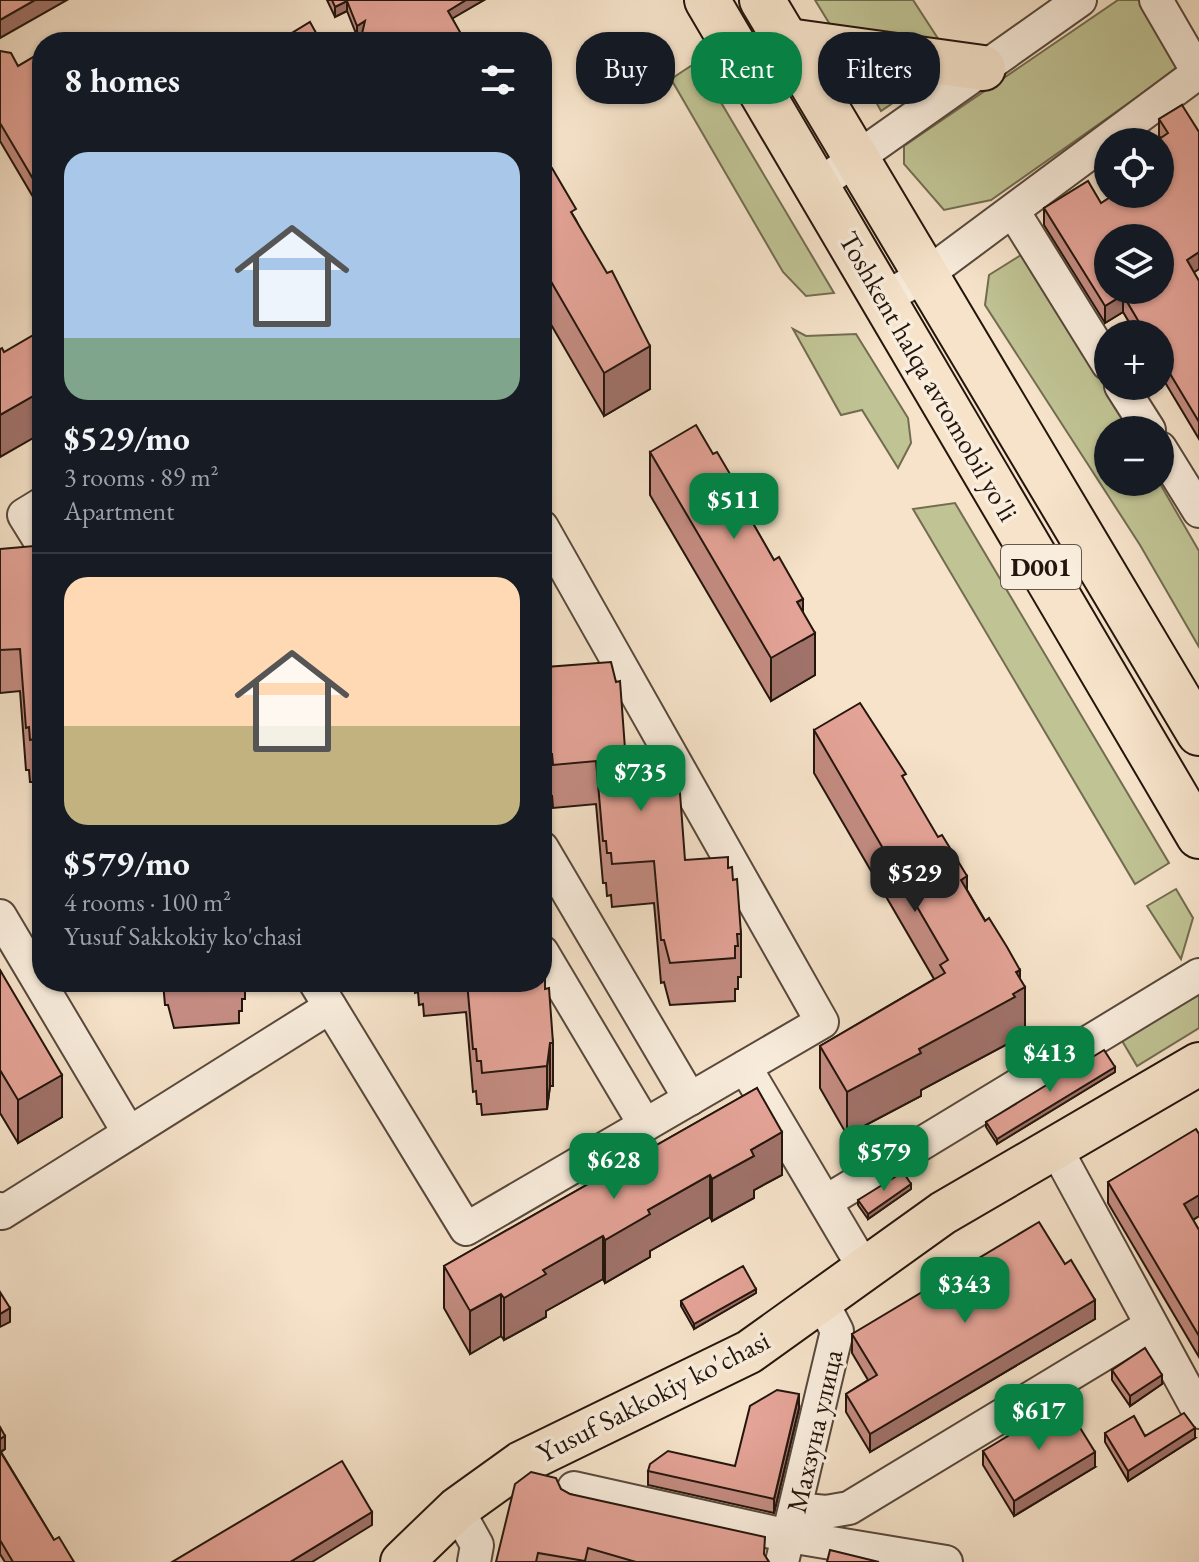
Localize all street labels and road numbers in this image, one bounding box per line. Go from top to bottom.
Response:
street label: Toshkent halqa avtomobil yo'li [831,225,1027,528]
road number: D001 [1001,545,1081,589]
street label: Yusuf Sakkokiy ko'chasi [531,1322,776,1470]
street label: Махзуна улица [778,1345,850,1516]

